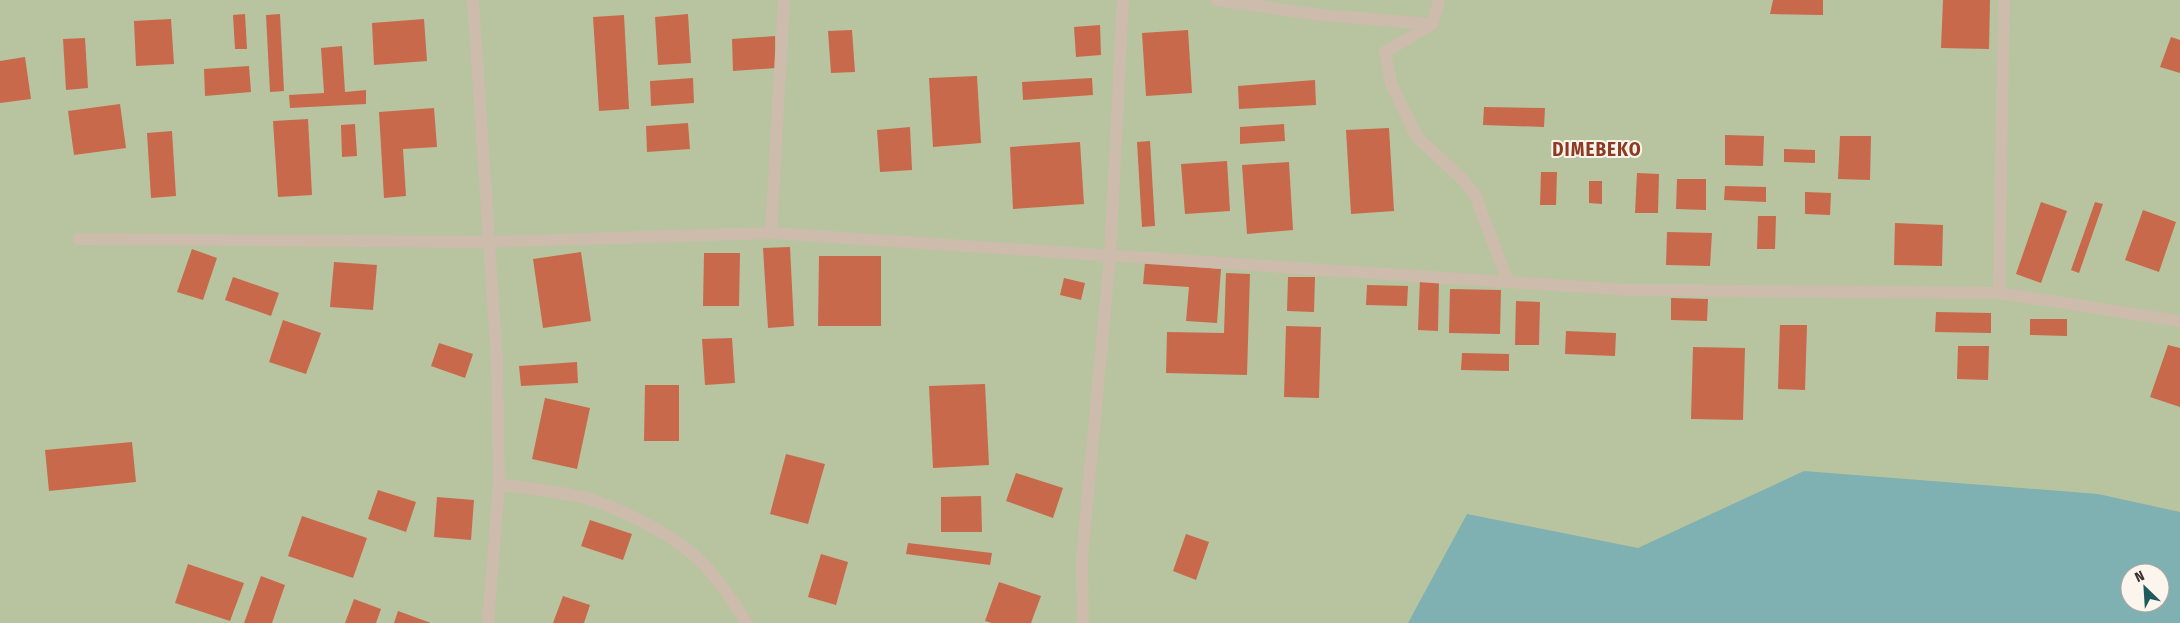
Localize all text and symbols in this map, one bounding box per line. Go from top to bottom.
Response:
district label: DIMEBEKO [1552,138,1642,161]
north arrow [2120,563,2170,613]
text: N [2132,567,2147,586]

